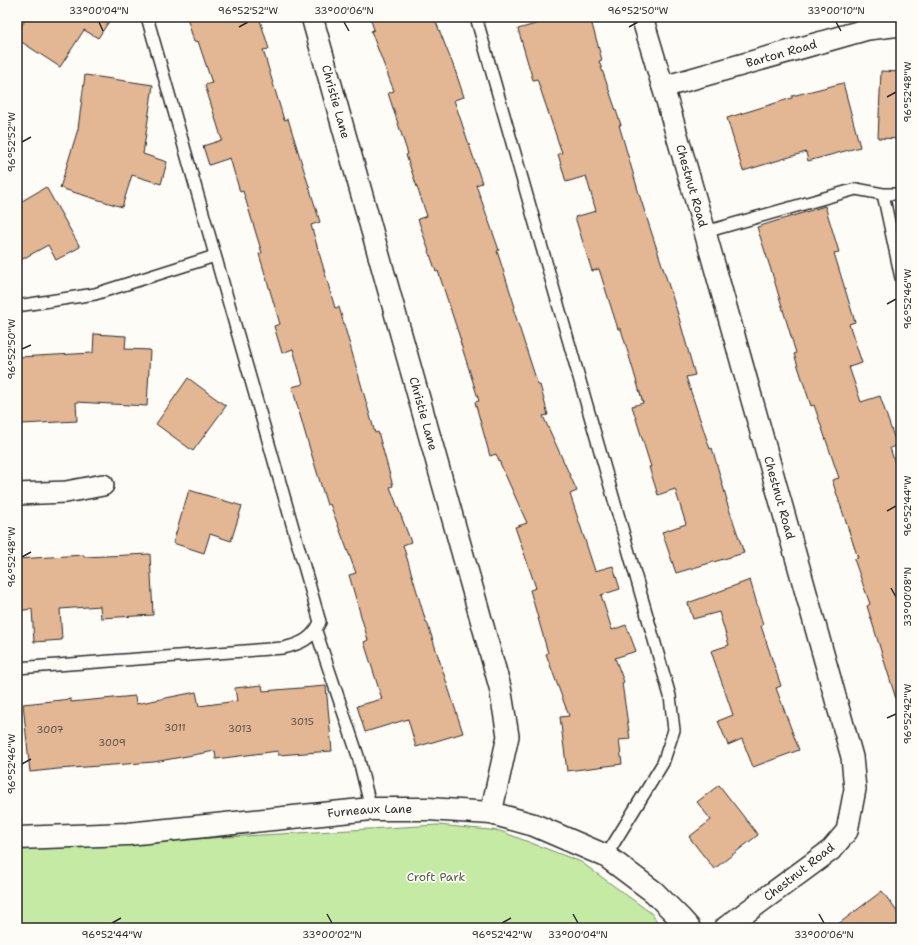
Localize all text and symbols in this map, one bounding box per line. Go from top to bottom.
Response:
text: 33°00'04"N [69,4,129,17]
text: 96°52'52"W [218,4,279,17]
text: 33°00'06"N [314,4,374,17]
text: 96°52'50"W [608,4,669,17]
text: 33°00'10"N [807,4,865,17]
street label: Barton Road [744,36,819,71]
text: 96°52'48"W [901,61,914,122]
street label: Christie Lane [318,63,354,141]
text: 96°52'52"W [5,111,18,172]
street label: Chestnut Road [672,143,711,230]
text: 96°52'46"W [901,268,914,329]
text: 96°52'50"W [5,318,18,379]
street label: Christie Lane [405,375,441,452]
street label: Chestnut Road [760,454,799,541]
text: 96°52'44"W [901,475,914,536]
text: 96°52'48"W [5,526,18,587]
text: 33°00'08"N [901,567,914,627]
text: 96°52'42"W [901,683,914,744]
house number: 3015 [290,715,314,728]
house number: 3011 [164,721,186,734]
house number: 3013 [228,722,252,735]
house number: 3007 [36,723,64,736]
text: 96°52'46"W [5,733,18,794]
house number: 3009 [98,736,126,749]
street label: Furneaux Lane [327,801,412,821]
street label: Chestnut Road [760,839,838,905]
park label: Croft Park [407,869,465,885]
text: 96°52'44"W [82,928,143,941]
text: 33°00'02"N [302,928,362,941]
text: 96°52'42"W [472,928,533,941]
text: 33°00'04"N [548,928,608,941]
text: 33°00'06"N [794,928,854,941]

